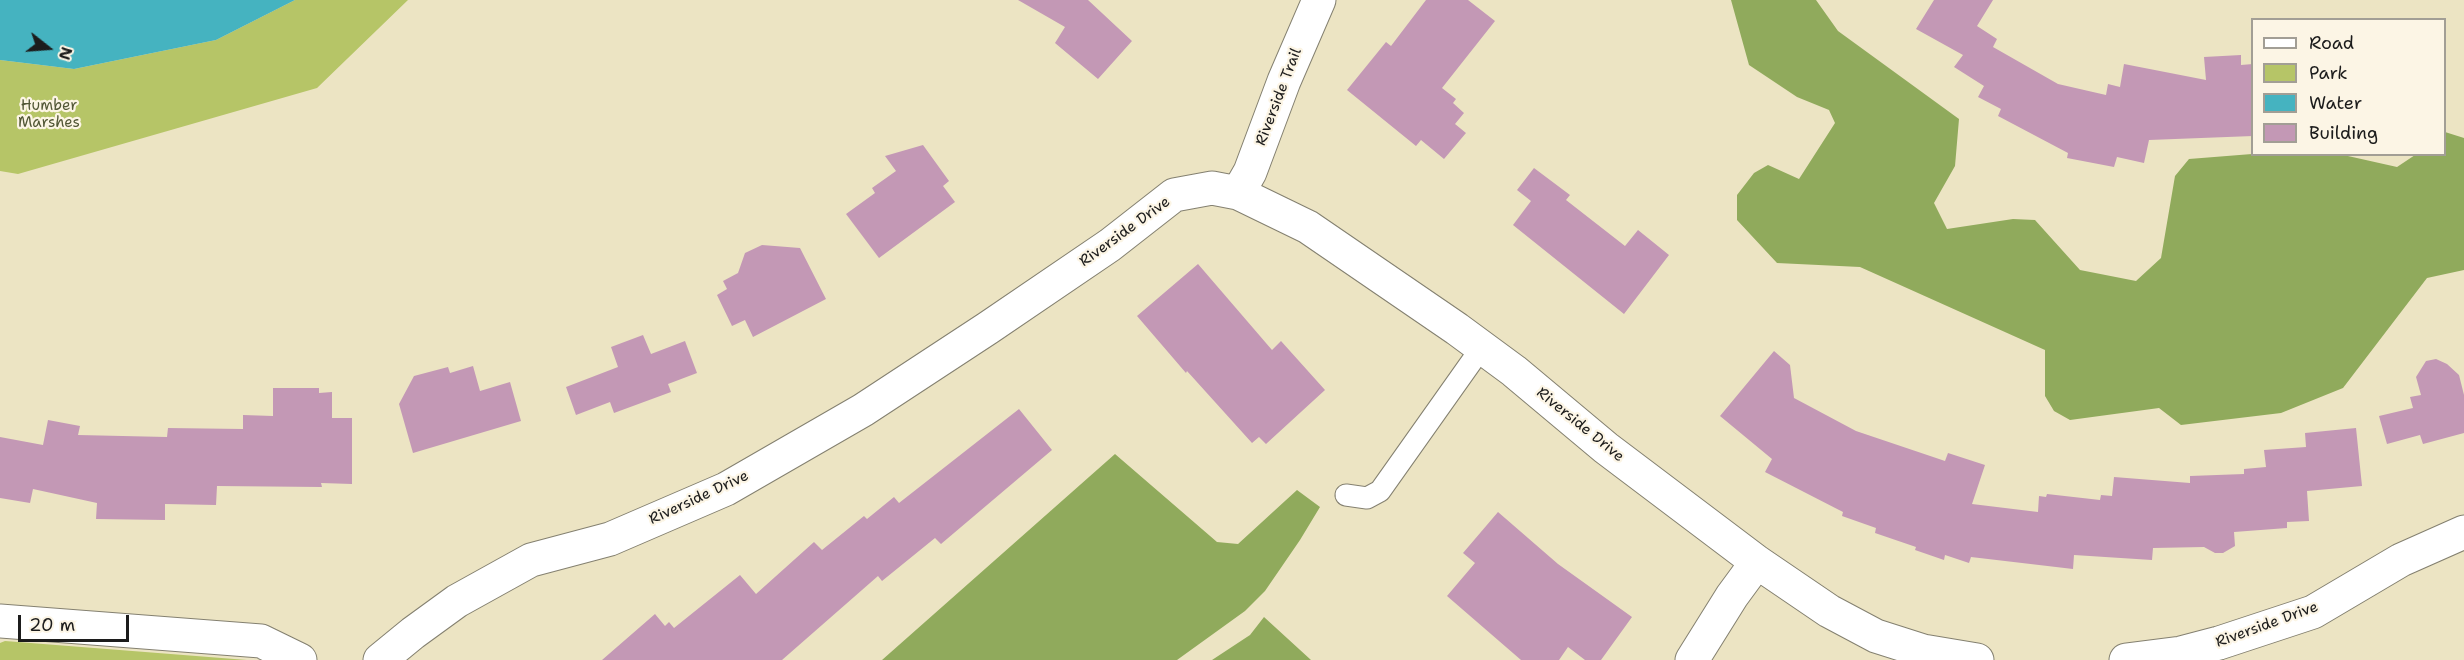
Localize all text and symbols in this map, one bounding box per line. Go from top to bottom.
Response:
north arrow [18,18,78,78]
legend [2251,18,2446,156]
text: Road [2309,31,2354,55]
text: N [54,44,78,63]
street label: Riverside Trail [1252,46,1306,148]
text: Park [2309,61,2348,85]
text: Water [2309,91,2362,115]
park label: Humber Marshes [18,97,80,132]
text: Building [2309,121,2378,145]
street label: Riverside Drive [1076,193,1174,271]
street label: Riverside Drive [1532,384,1628,466]
street label: Riverside Drive [646,467,752,529]
street label: Riverside Drive [2213,598,2321,652]
scale bar [21,603,132,641]
text: 20 m [29,613,75,637]

